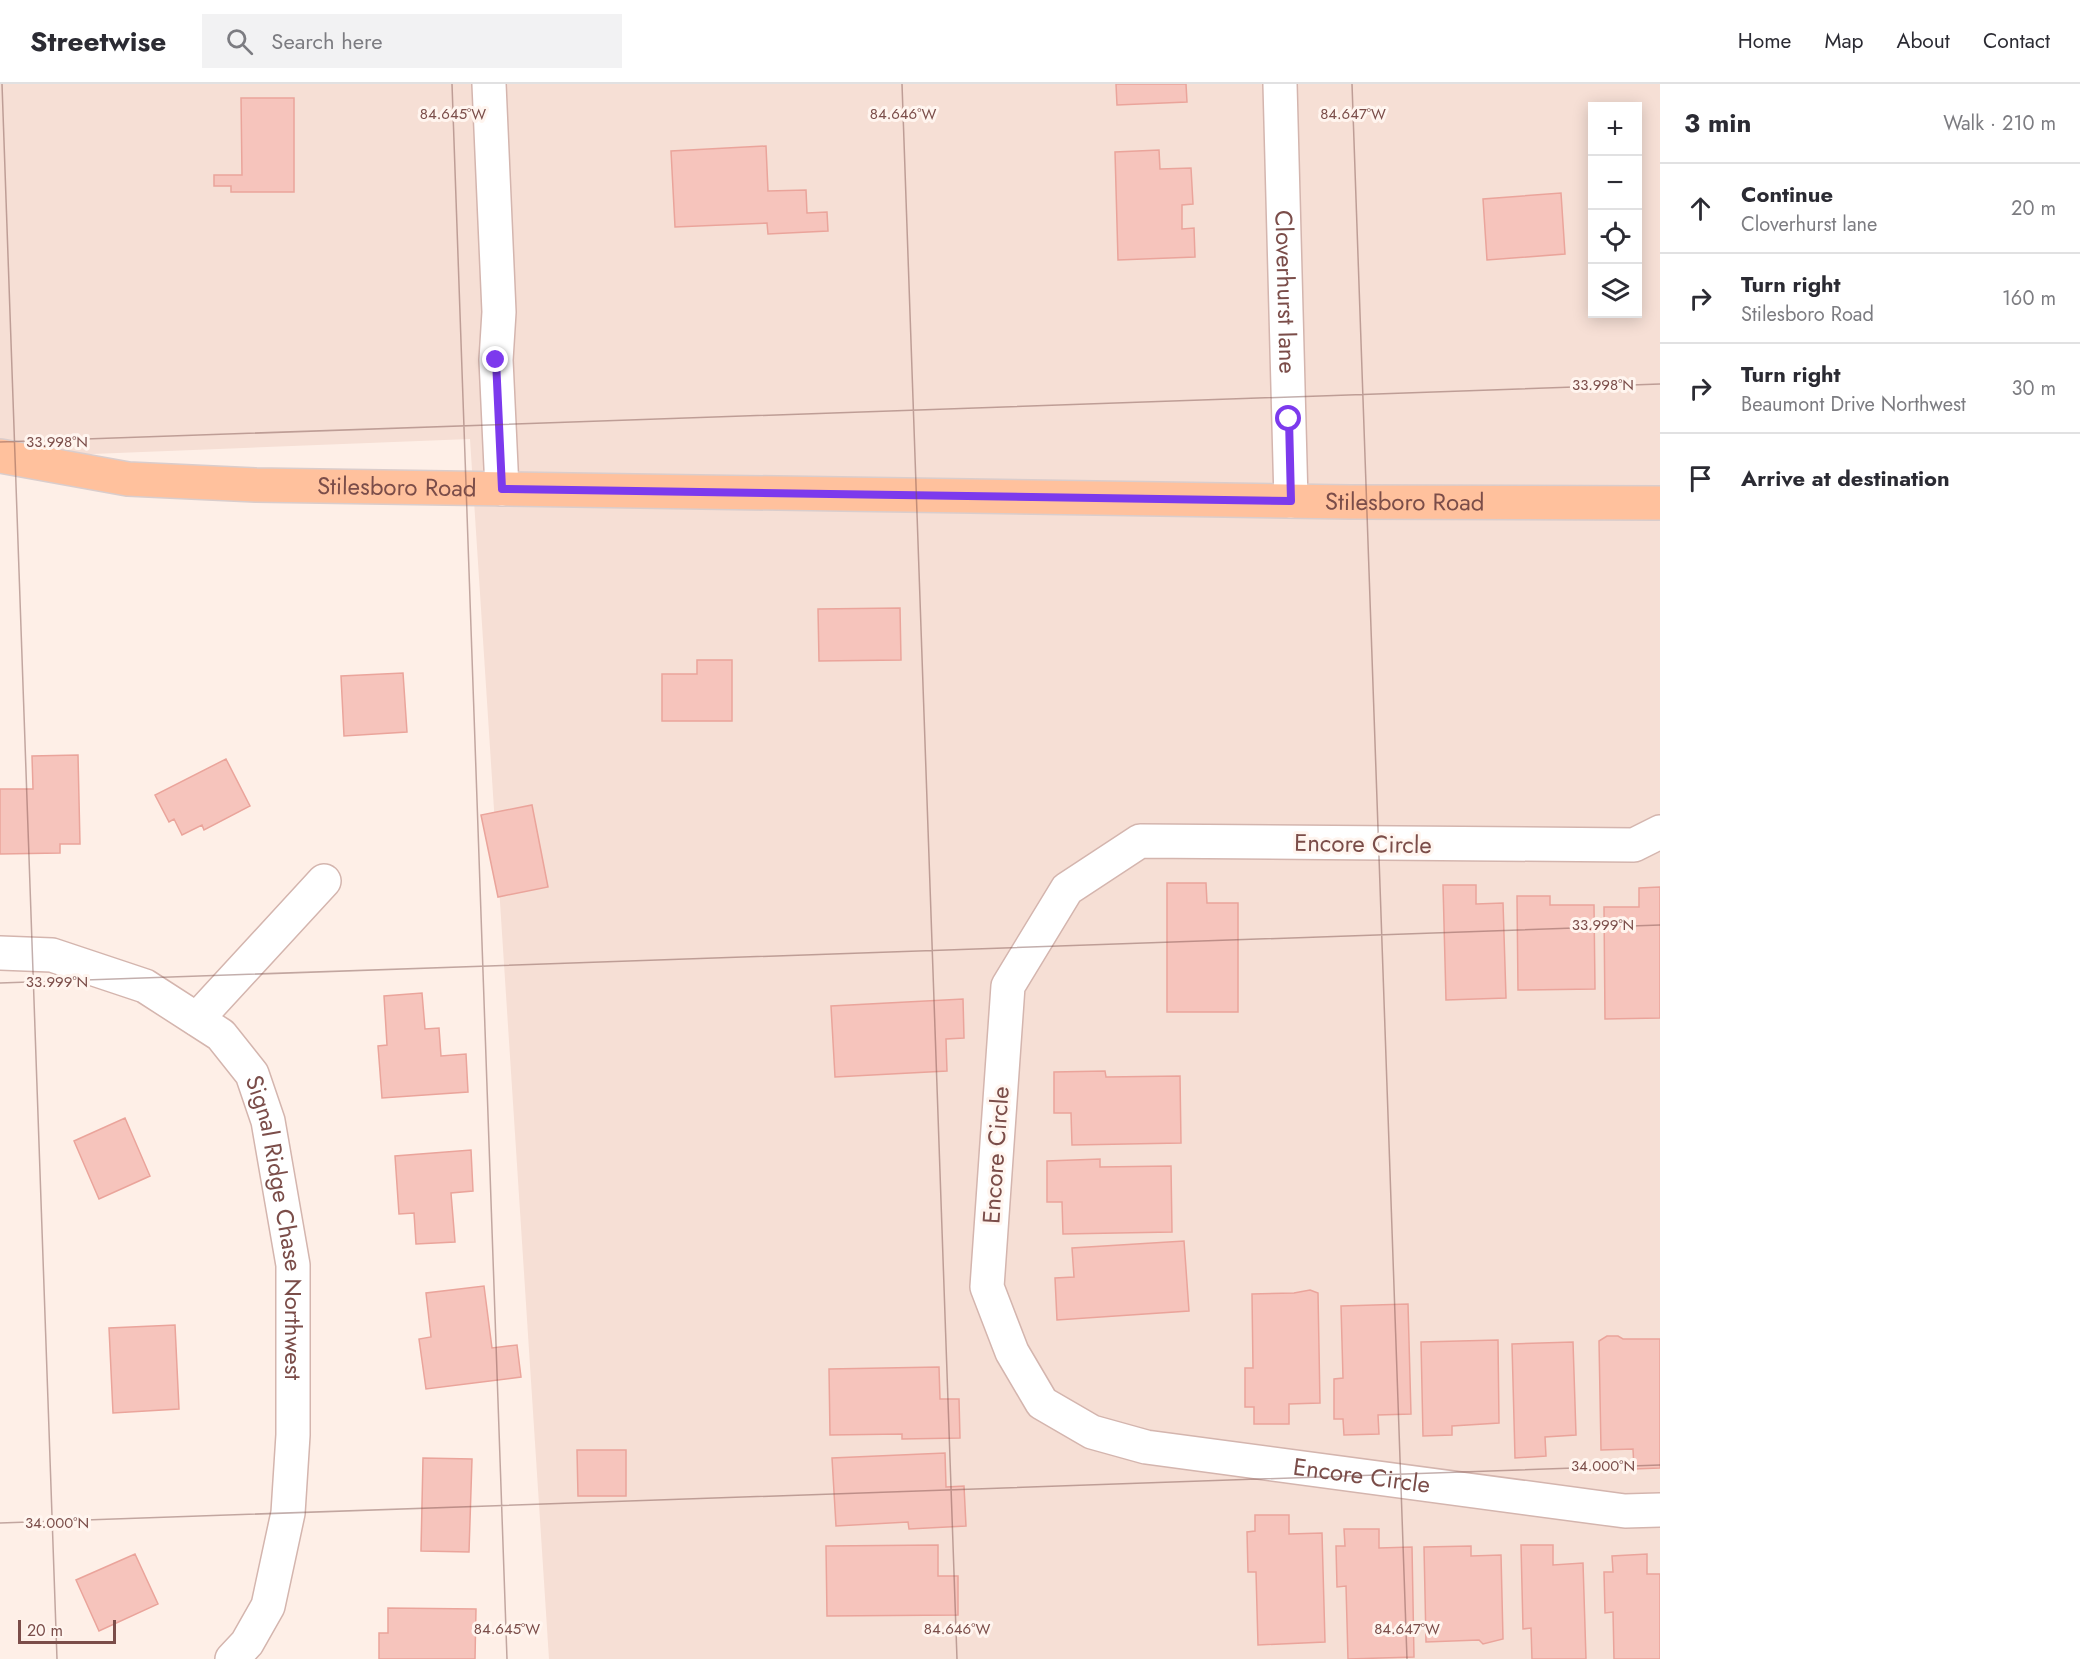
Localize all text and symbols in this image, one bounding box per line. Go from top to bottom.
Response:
search box [202,14,622,68]
text: Streetwise [30,21,166,62]
icon: search [223,25,256,58]
text: Search here [271,25,383,57]
text: Home [1738,26,1791,56]
text: Map [1824,26,1864,56]
text: About [1897,26,1950,56]
text: Contact [1983,26,2050,56]
map controls [1588,102,1642,318]
button: + [1588,102,1642,156]
text: 84.645°W [420,103,486,125]
text: 84.646°W [870,103,936,125]
text: 84.647°W [1320,103,1386,125]
text: 3 min [1684,104,1751,142]
text: Walk · 210 m [1943,109,2056,138]
button: − [1588,156,1642,210]
text: Continue [1741,178,1833,210]
icon: ahead [1684,192,1717,225]
text: 20 m [2011,194,2056,223]
street label: Cloverhurst lane [1266,210,1306,374]
button: locate [1588,210,1642,264]
text: Cloverhurst lane [1741,210,1877,239]
button: layers [1588,264,1642,318]
text: Turn right [1741,268,1841,300]
icon: right [1684,282,1717,315]
text: 160 m [2002,284,2056,313]
text: Stilesboro Road [1741,300,1874,329]
route end [482,346,508,372]
text: Turn right [1741,358,1841,390]
icon: right [1684,372,1717,405]
text: 33.998°N [1572,374,1634,396]
text: 30 m [2011,374,2056,403]
text: Beaumont Drive Northwest [1741,390,1966,419]
route start [1275,405,1301,431]
text: 33.998°N [26,431,88,453]
icon: arrive [1684,462,1717,495]
text: Arrive at destination [1741,462,1950,494]
street label: Stilesboro Road [317,468,477,505]
street label: Stilesboro Road [1325,484,1485,519]
street label: Encore Circle [1294,825,1432,862]
text: 33.999°N [1572,914,1634,936]
text: 33.999°N [26,971,88,993]
street label: Signal Ridge Chase Northwest [237,1070,312,1380]
street label: Encore Circle [973,1085,1018,1225]
street label: Encore Circle [1291,1449,1432,1502]
text: 34.000°N [1571,1455,1635,1477]
text: 34.000°N [25,1512,89,1534]
scale bar [18,1617,116,1644]
text: 84.645°W [474,1618,540,1640]
text: 84.646°W [924,1618,990,1640]
text: 84.647°W [1374,1618,1440,1640]
text: 20 m [27,1619,63,1642]

